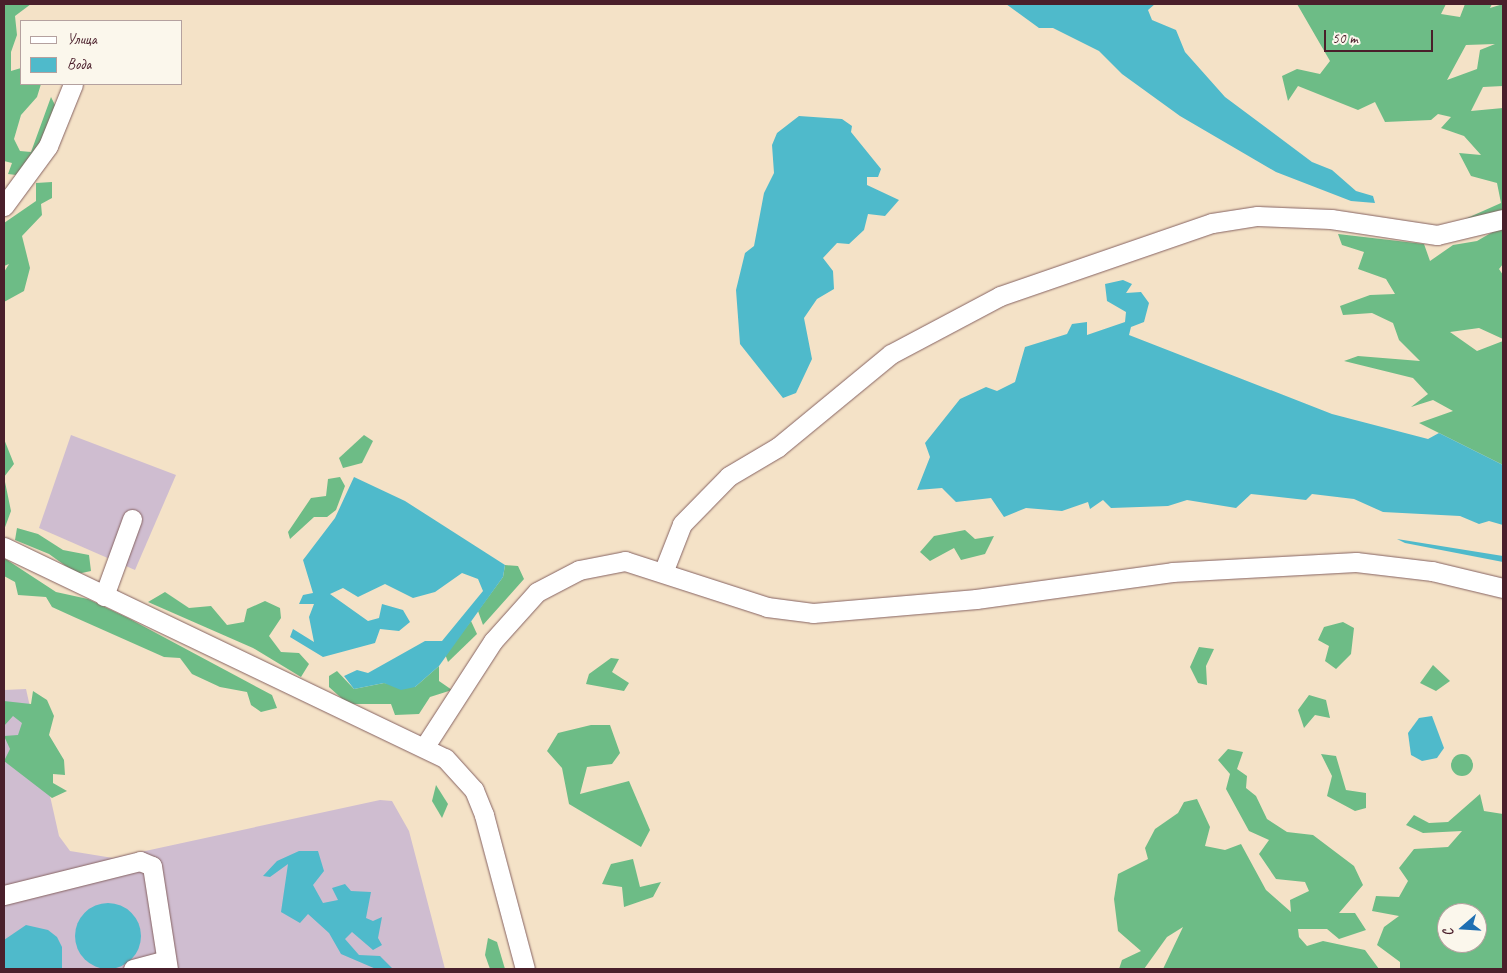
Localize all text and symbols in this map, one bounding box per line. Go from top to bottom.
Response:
legend [20,20,182,85]
scale bar [1327,20,1436,52]
text: 50 m [1332,29,1358,48]
text: Улица [67,30,97,49]
text: Вода [67,55,91,74]
north arrow [1437,903,1487,953]
text: С [1439,927,1457,939]

